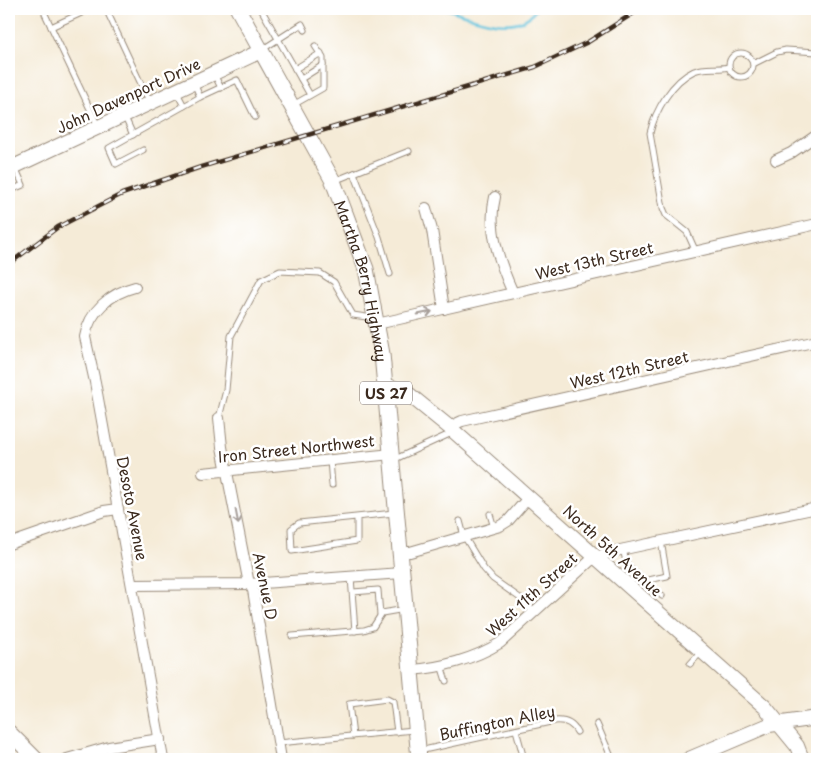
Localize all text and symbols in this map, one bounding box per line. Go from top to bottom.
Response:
street label: John Davenport Drive [52,51,204,139]
street label: Martha Berry Highway [330,196,394,363]
street label: West 13th Street [533,235,655,285]
one-way arrow [417,308,433,317]
street label: West 12th Street [567,344,691,394]
road number: US 27 [360,382,412,404]
street label: Iron Street Northwest [217,428,375,468]
street label: Desoto Avenue [112,454,154,562]
street label: North 5th Avenue [558,499,668,601]
one-way arrow [233,509,242,525]
street label: West 11th Street [480,547,582,641]
street label: Avenue D [248,550,284,622]
street label: Buffington Alley [437,698,557,746]

